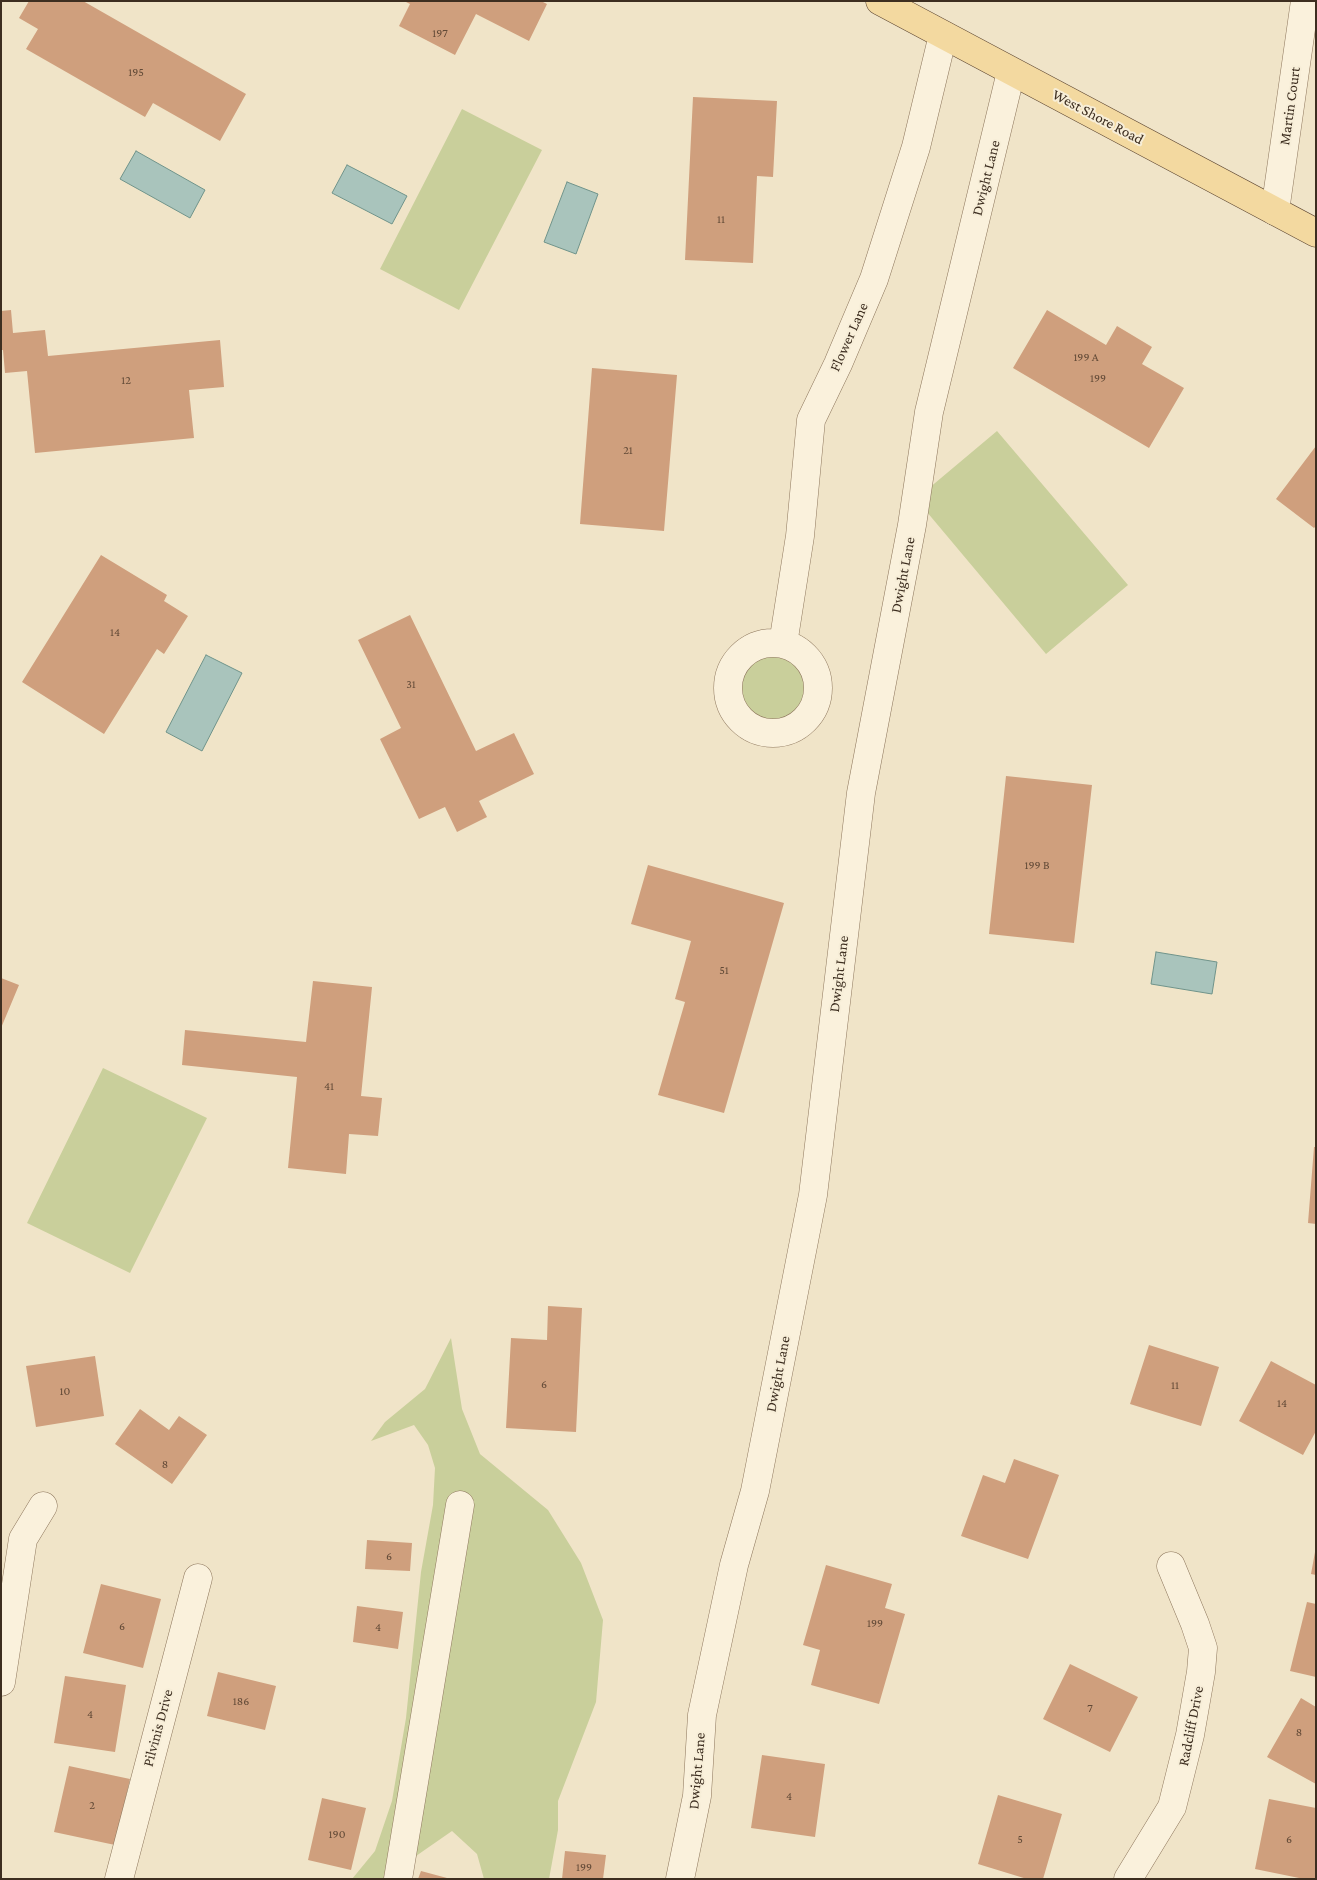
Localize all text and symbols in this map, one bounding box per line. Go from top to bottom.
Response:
house number: 197 [432,26,448,40]
house number: 195 [128,65,144,79]
street label: Martin Court [1276,66,1304,146]
street label: West Shore Road [1049,85,1147,149]
street label: Dwight Lane [968,138,1004,218]
house number: 11 [717,212,725,226]
street label: Flower Lane [826,300,872,374]
house number: 199 A [1073,350,1099,364]
house number: 199 [1090,371,1106,385]
house number: 12 [121,373,131,387]
house number: 21 [623,443,633,457]
street label: Dwight Lane [887,535,919,615]
house number: 14 [110,625,120,639]
house number: 31 [406,677,416,691]
house number: 199 B [1025,858,1049,872]
street label: Dwight Lane [825,935,853,1013]
house number: 51 [719,963,729,977]
house number: 41 [324,1079,334,1093]
street label: Dwight Lane [762,1334,794,1414]
house number: 6 [541,1377,547,1391]
house number: 11 [1171,1378,1179,1392]
house number: 10 [60,1384,70,1398]
house number: 14 [1277,1396,1287,1410]
house number: 8 [162,1457,168,1471]
house number: 6 [386,1549,392,1563]
house number: 199 [867,1616,883,1630]
house number: 6 [119,1619,125,1633]
house number: 4 [375,1620,381,1634]
street label: Radcliff Drive [1174,1684,1208,1768]
street label: Pilvinis Drive [139,1687,177,1769]
house number: 186 [233,1694,249,1708]
house number: 7 [1087,1701,1093,1715]
house number: 4 [87,1707,93,1721]
house number: 8 [1296,1725,1302,1739]
street label: Dwight Lane [685,1732,709,1810]
house number: 4 [786,1789,792,1803]
house number: 2 [89,1798,95,1812]
house number: 190 [329,1827,345,1841]
house number: 5 [1017,1832,1023,1846]
house number: 6 [1286,1832,1292,1846]
house number: 199 [576,1860,592,1874]

